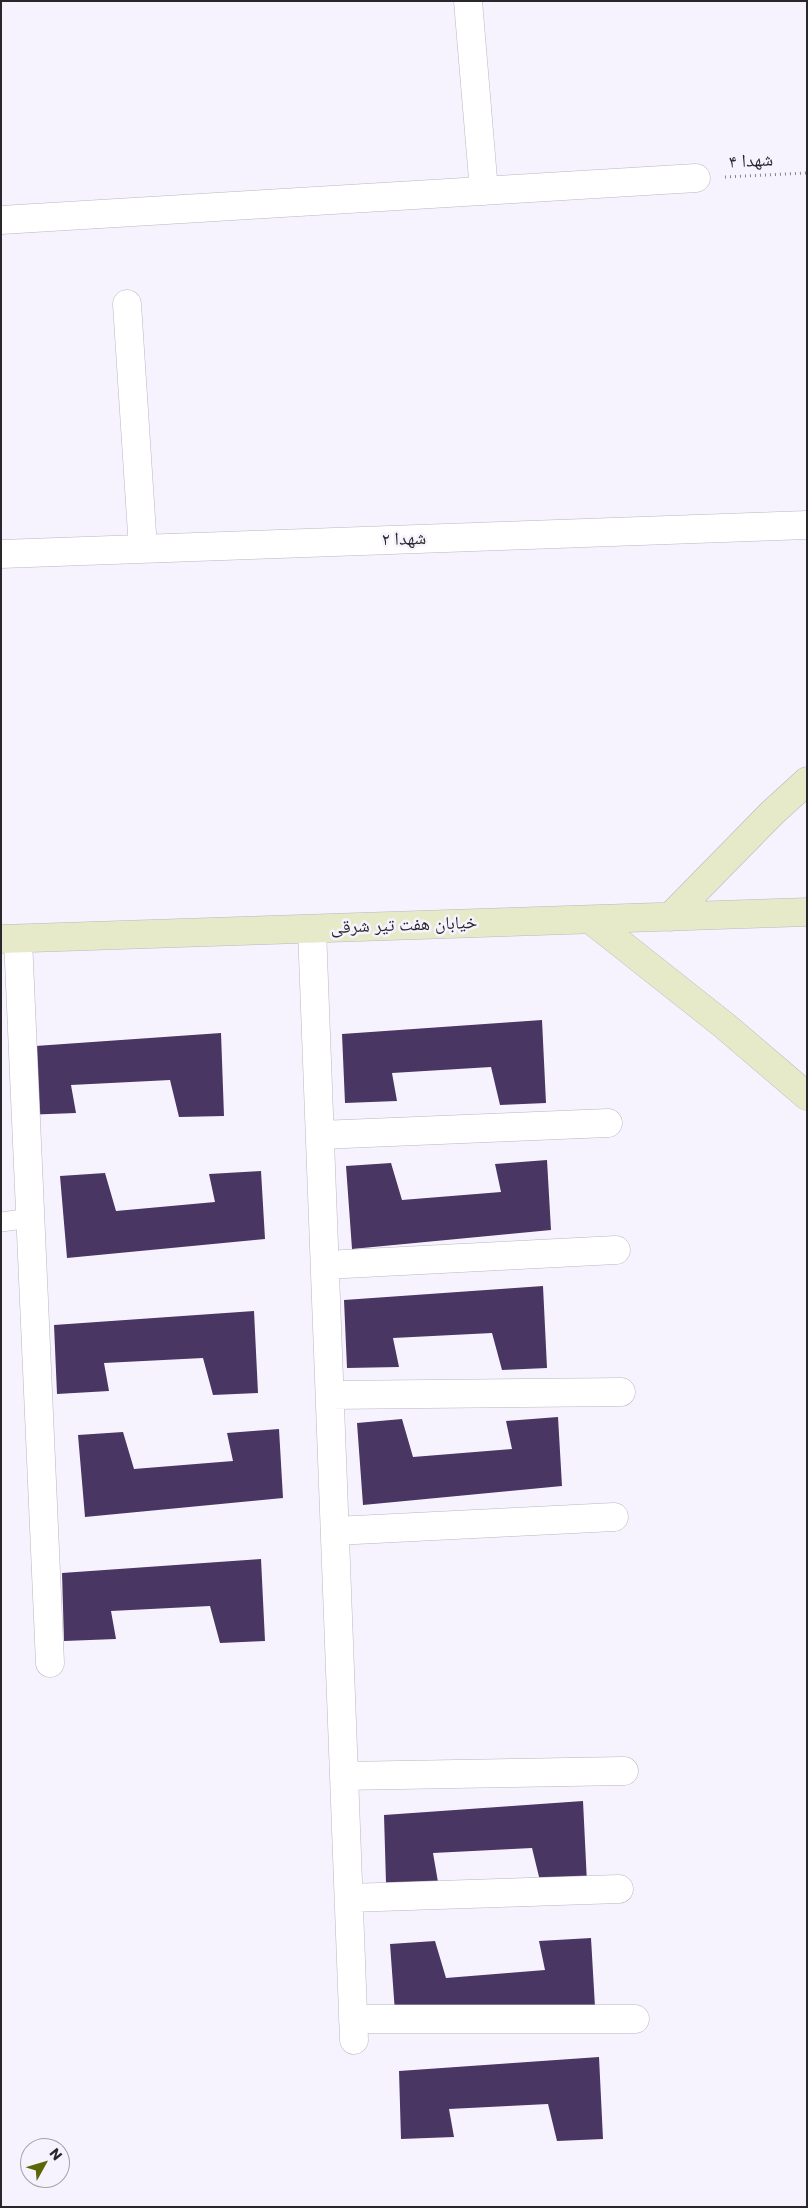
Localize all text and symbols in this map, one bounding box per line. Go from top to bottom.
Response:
street label: شهدا ۴ [728,150,774,174]
street label: شهدا ۲ [381,528,427,552]
street label: خیابان هفت تیر شرقی [330,913,478,939]
north arrow [20,2138,70,2188]
text: N [45,2144,67,2165]

